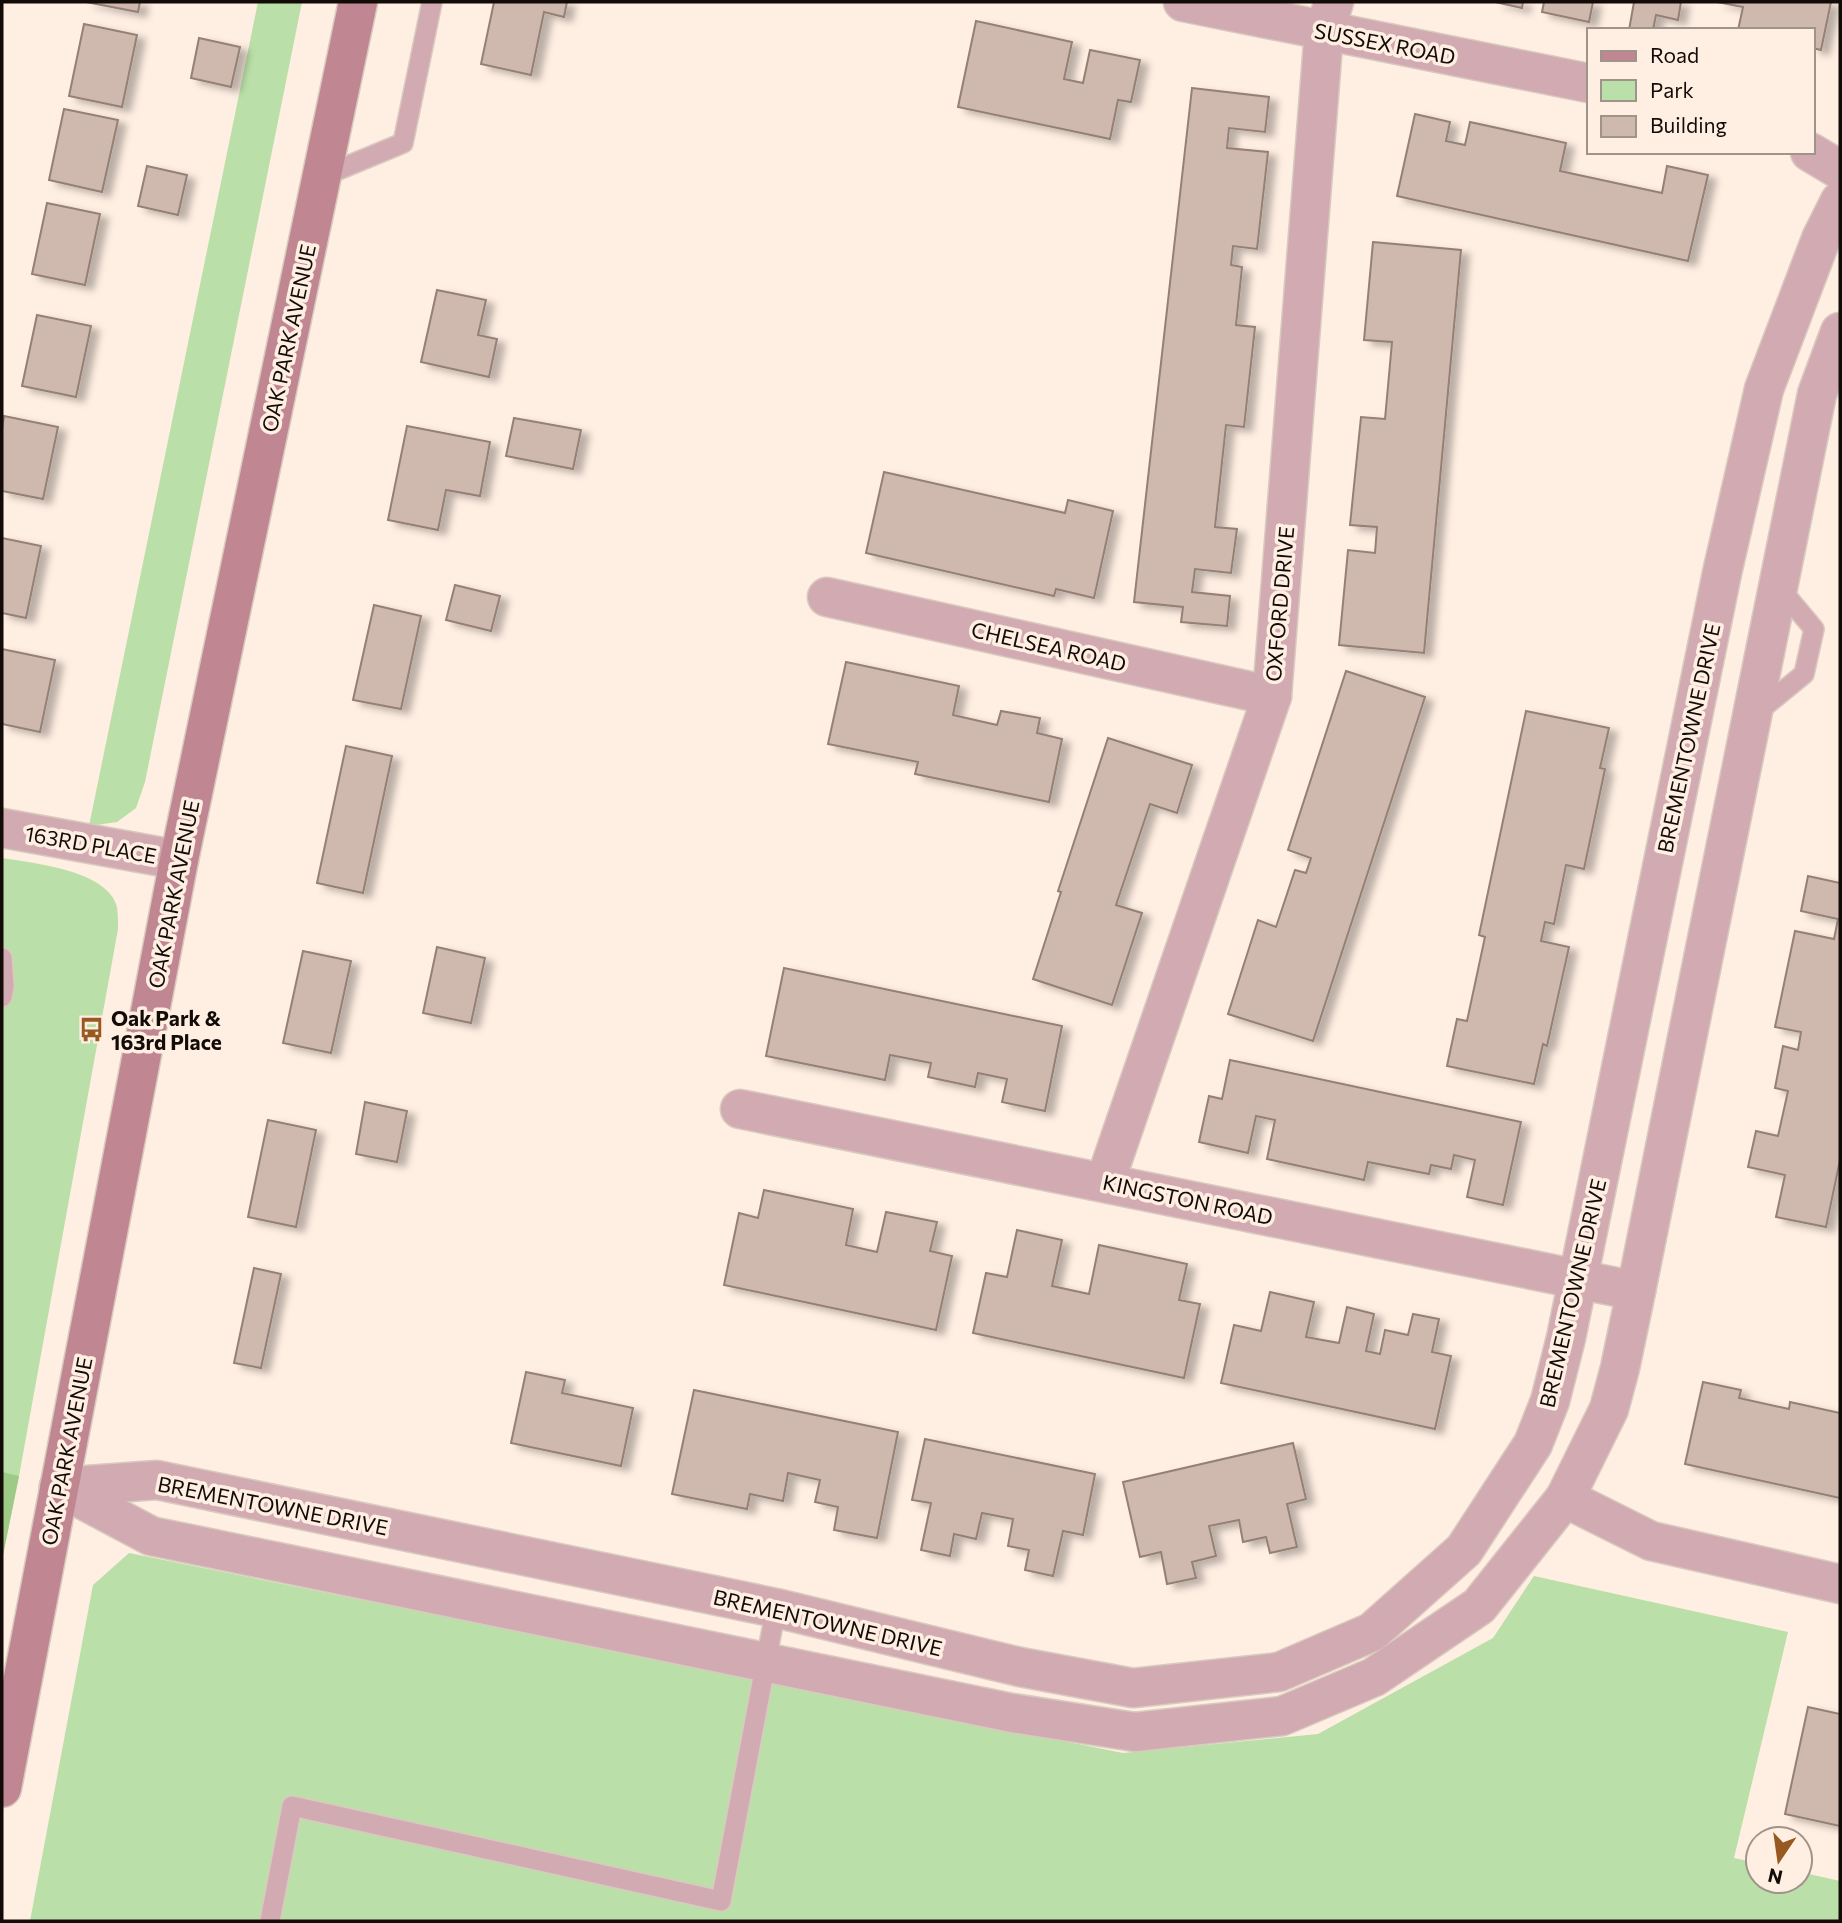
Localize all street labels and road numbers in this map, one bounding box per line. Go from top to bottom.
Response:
street label: SUSSEX ROAD [1312,17,1458,69]
street label: OAK PARK AVENUE [256,242,320,434]
street label: OXFORD DRIVE [1260,525,1298,683]
street label: CHELSEA ROAD [969,616,1129,676]
street label: BREMENTOWNE DRIVE [1651,621,1725,855]
street label: OAK PARK AVENUE [142,798,204,990]
street label: 163RD PLACE [23,820,159,868]
street label: KINGSTON ROAD [1101,1169,1275,1229]
street label: BREMENTOWNE DRIVE [1533,1176,1611,1410]
street label: OAK PARK AVENUE [35,1355,97,1547]
street label: BREMENTOWNE DRIVE [156,1470,390,1540]
street label: BREMENTOWNE DRIVE [711,1583,945,1661]

